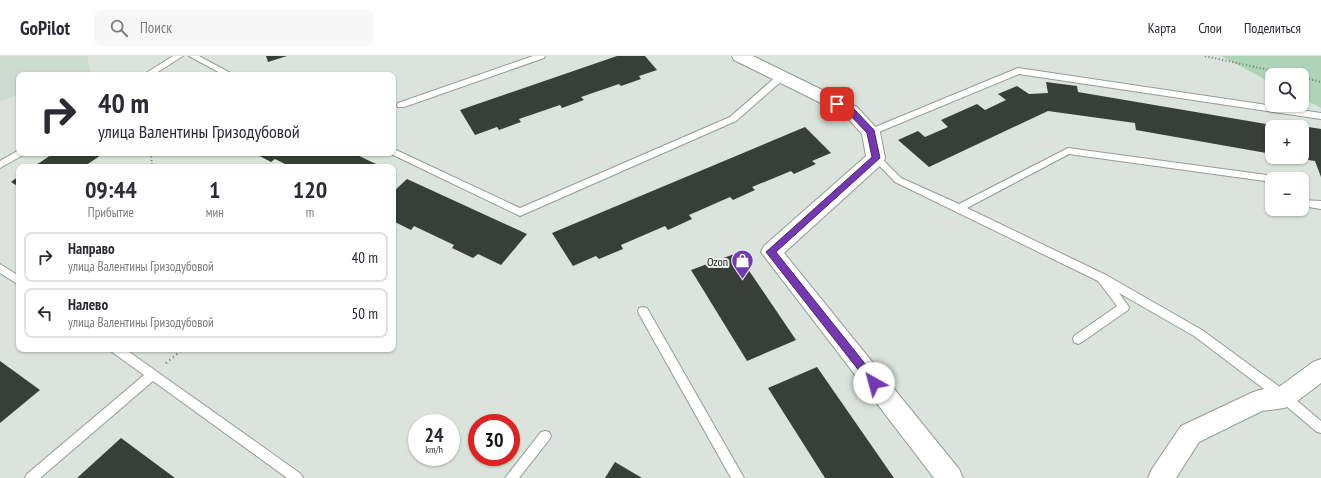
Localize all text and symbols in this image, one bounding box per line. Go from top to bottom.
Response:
search box [94,10,374,46]
text: GoPilot [20,16,70,40]
icon: search [108,17,130,39]
text: Поиск [140,18,172,37]
text: Карта [1148,19,1176,37]
text: Слои [1198,19,1222,37]
text: Поделиться [1244,19,1301,37]
map controls [1265,68,1309,216]
button: search [1265,68,1309,112]
text: 40 m [98,84,149,121]
pin [820,87,854,121]
icon: right [32,88,84,140]
icon: arrive [826,93,848,115]
text: улица Валентины Гризодубовой [98,120,300,143]
button: + [1265,120,1309,164]
button: − [1265,172,1309,216]
text: 09:44 [85,174,137,205]
text: 1 [209,174,220,205]
text: 120 [293,174,327,205]
text: Прибытие [88,204,134,221]
text: мин [206,204,224,221]
text: m [306,204,314,221]
text: Направо [68,239,115,258]
icon: right [34,246,56,268]
text: 40 m [352,248,378,267]
shop icon: Ozon [730,248,756,281]
place label: Ozon [707,254,728,269]
text: улица Валентины Гризодубовой [68,258,214,275]
text: Налево [68,295,108,314]
icon: left [34,302,56,324]
text: 50 m [352,304,378,323]
text: улица Валентины Гризодубовой [68,314,214,331]
position arrow [853,362,895,404]
speed limit sign: 30 [468,414,520,466]
text: 24 [424,422,444,448]
text: km/h [425,443,443,456]

